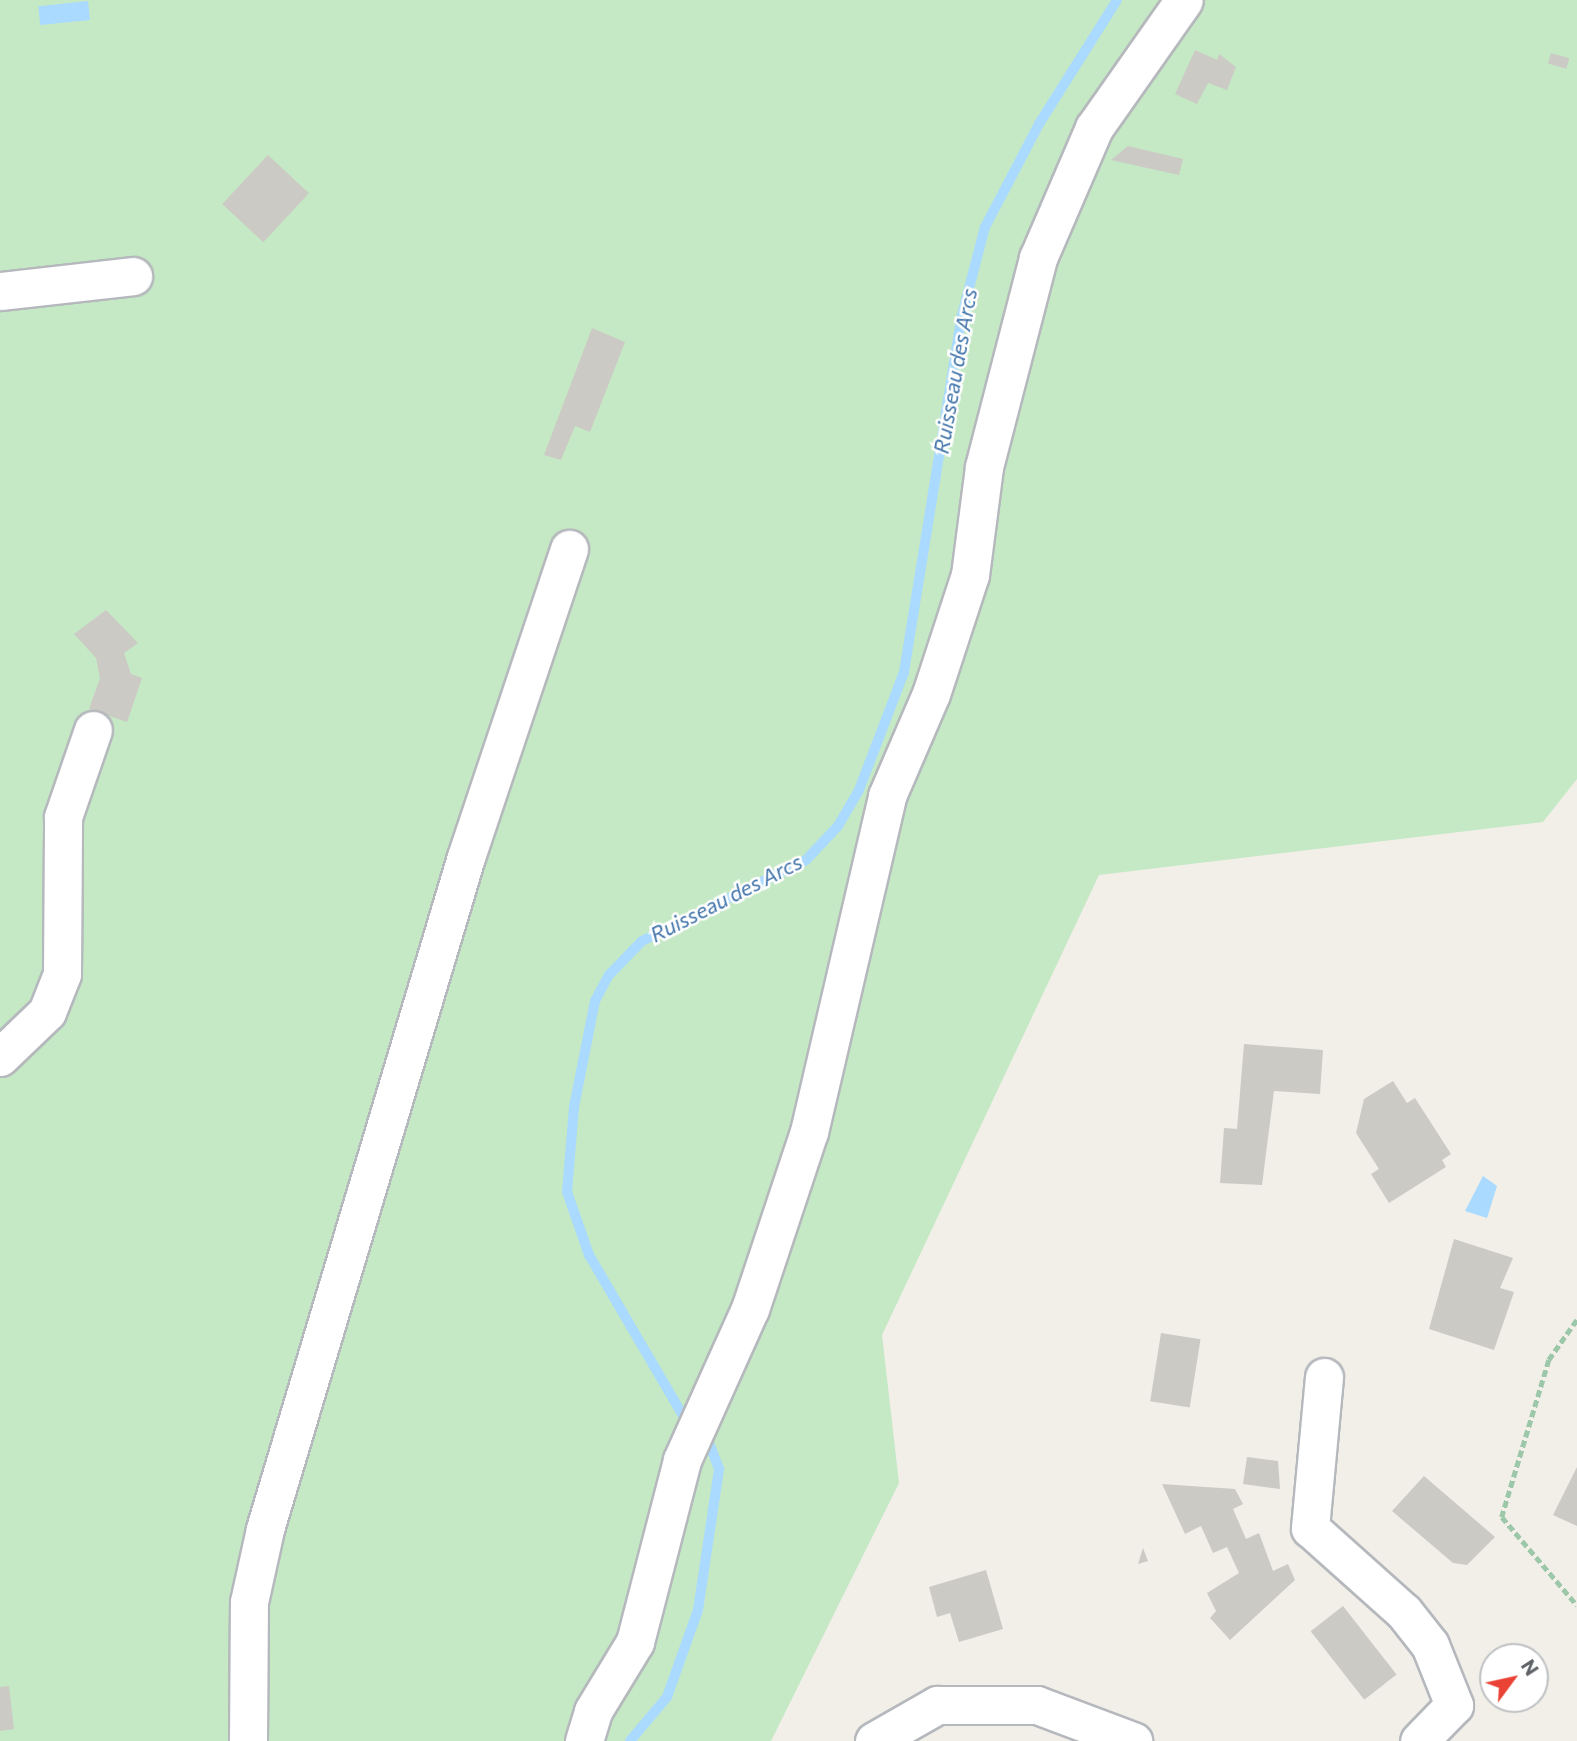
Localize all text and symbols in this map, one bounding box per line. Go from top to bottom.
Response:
water label: Ruisseau des Arcs [928,286,982,456]
water label: Ruisseau des Arcs [646,849,806,947]
north arrow [1479,1643,1549,1713]
text: N [1517,1655,1544,1680]

